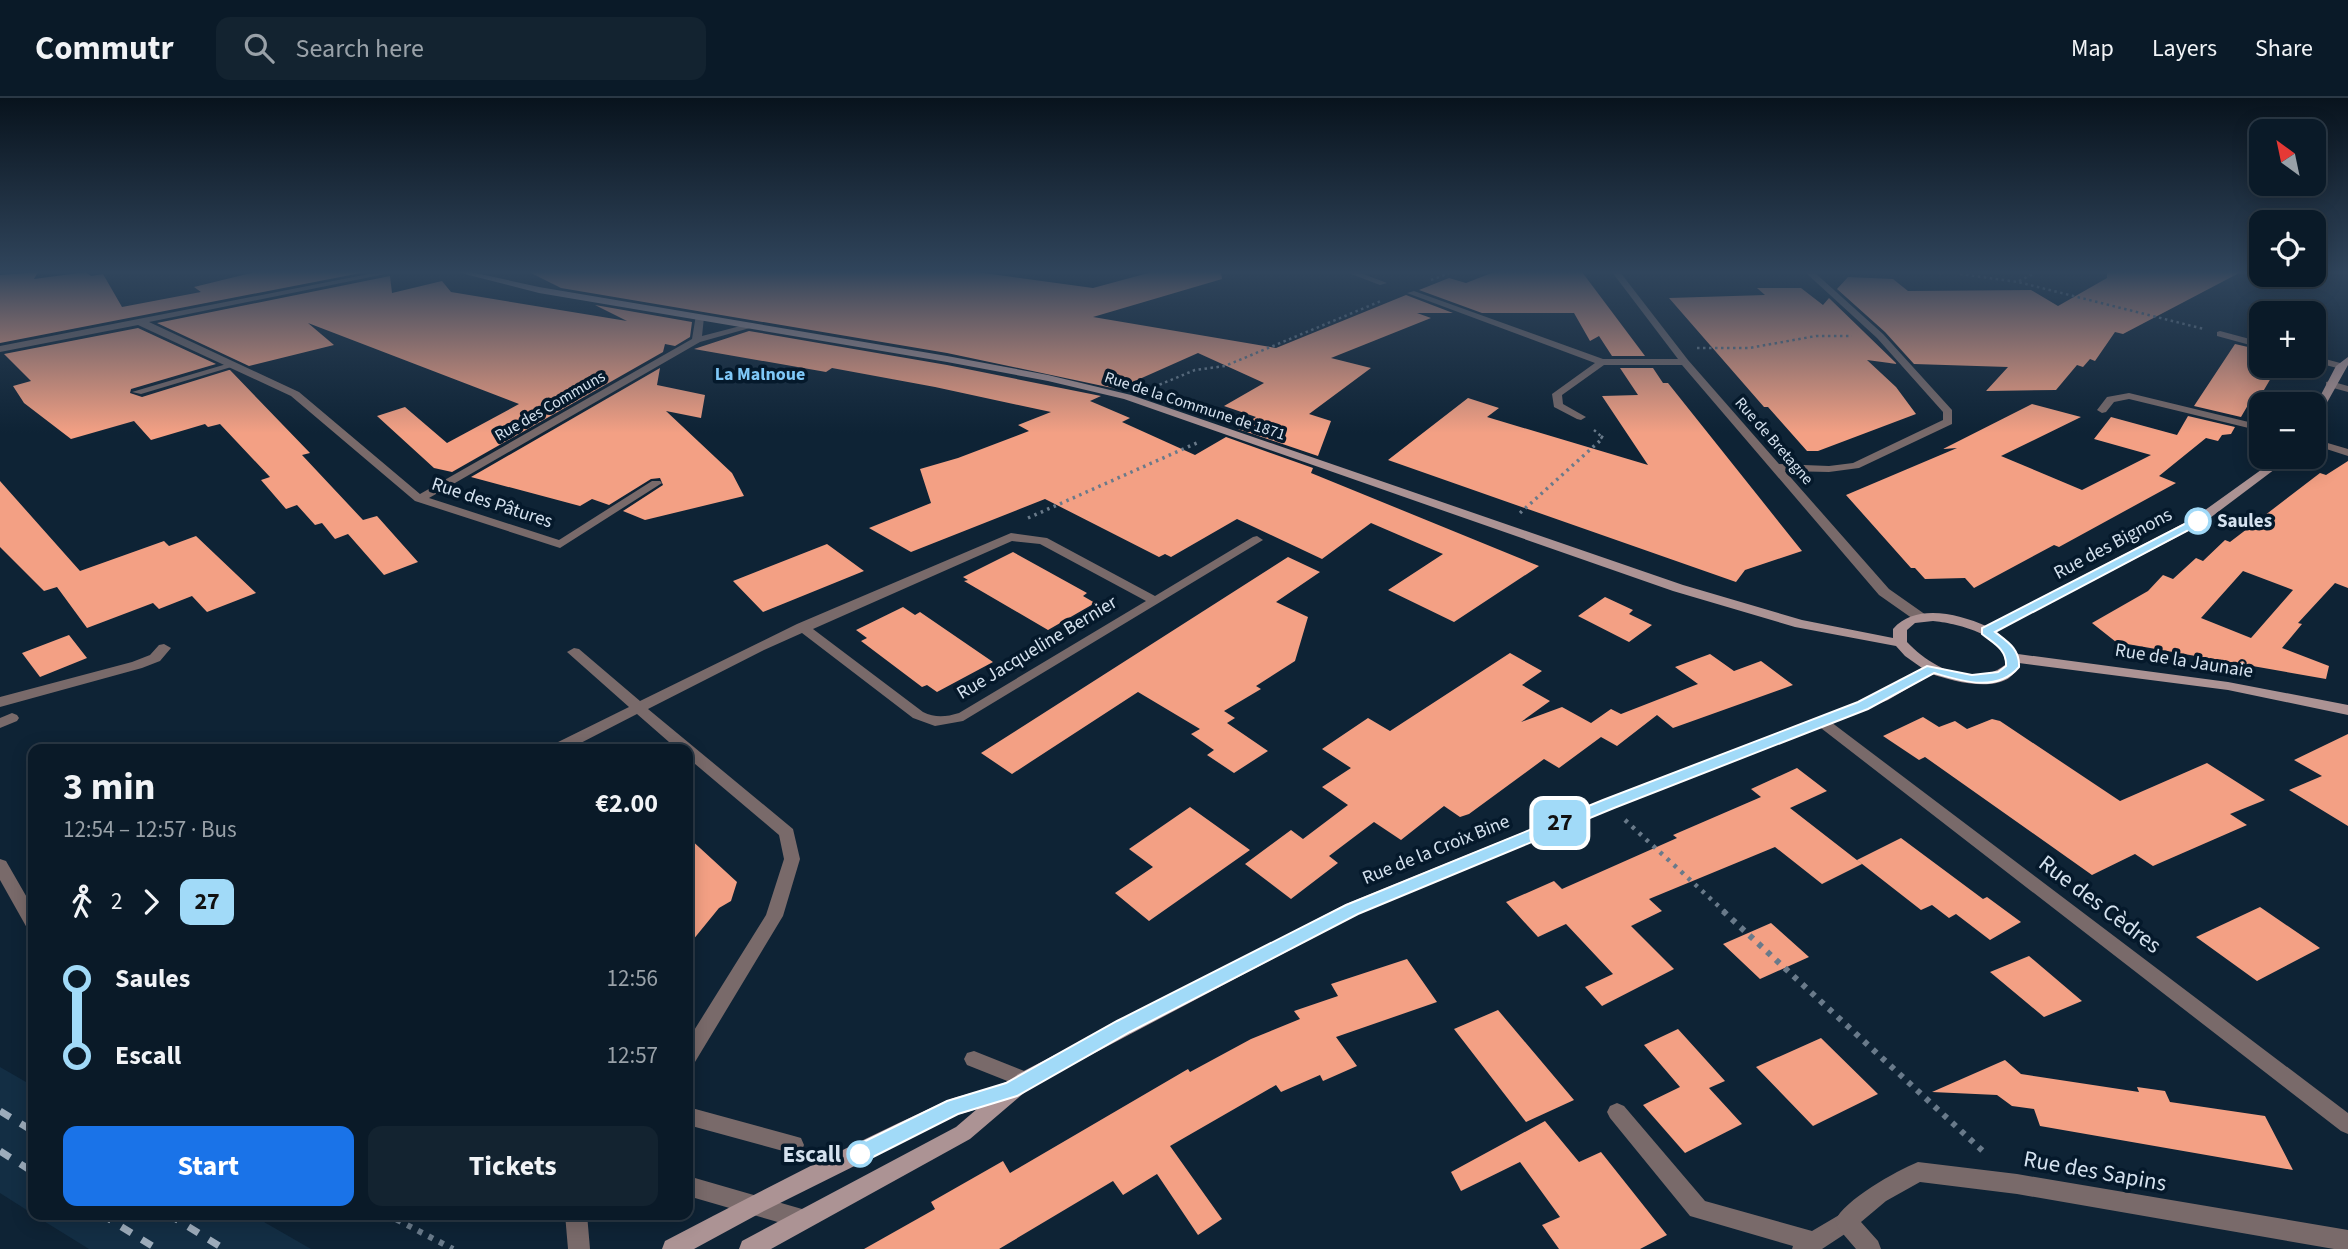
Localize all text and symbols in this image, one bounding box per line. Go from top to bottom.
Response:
search box [216,17,706,80]
text: Commutr [35,25,174,72]
icon: search [240,29,278,67]
text: Search here [296,30,424,67]
text: Map [2071,31,2114,66]
text: Layers [2152,31,2217,66]
text: Share [2255,31,2313,66]
north arrow [2249,119,2326,196]
map controls [2249,119,2326,469]
button: locate [2249,210,2326,287]
button: + [2249,301,2326,378]
district label: La Malnoue [715,362,805,387]
street label: Rue des Communs [491,365,610,447]
street label: Rue de la Commune de 1871 [1102,366,1288,446]
street label: Rue de Bretagne [1730,392,1818,490]
button: − [2249,392,2326,469]
street label: Rue des Pâtures [428,471,556,535]
street label: Rue des Bignons [2049,501,2177,587]
marker: Saules [2185,508,2211,534]
place label: Saules [2217,508,2272,535]
street label: Rue Jacqueline Bernier [952,589,1123,707]
street label: Rue de la Jaunaie [2113,637,2255,685]
text: 3 min [63,760,155,814]
text: €2.00 [595,785,658,822]
line badge: 27 [1528,800,1592,846]
text: 27 [1547,805,1573,840]
street label: Rue de la Croix Bine [1358,808,1514,892]
text: 12:54 – 12:57 · Bus [63,813,237,846]
street label: Rue des Cèdres [2032,847,2168,961]
icon: walk [63,883,101,921]
icon: forward [132,883,170,921]
text: 27 [194,884,220,919]
text: 2 [111,885,122,918]
text: Saules [115,960,190,997]
text: 12:56 [607,962,658,995]
text: Escall [115,1037,181,1074]
text: 12:57 [607,1039,658,1072]
button: Start [63,1126,354,1206]
button: Tickets [368,1126,658,1206]
place label: Escall [782,1138,841,1171]
marker: Escall [847,1141,873,1167]
street label: Rue des Sapins [2021,1142,2169,1200]

